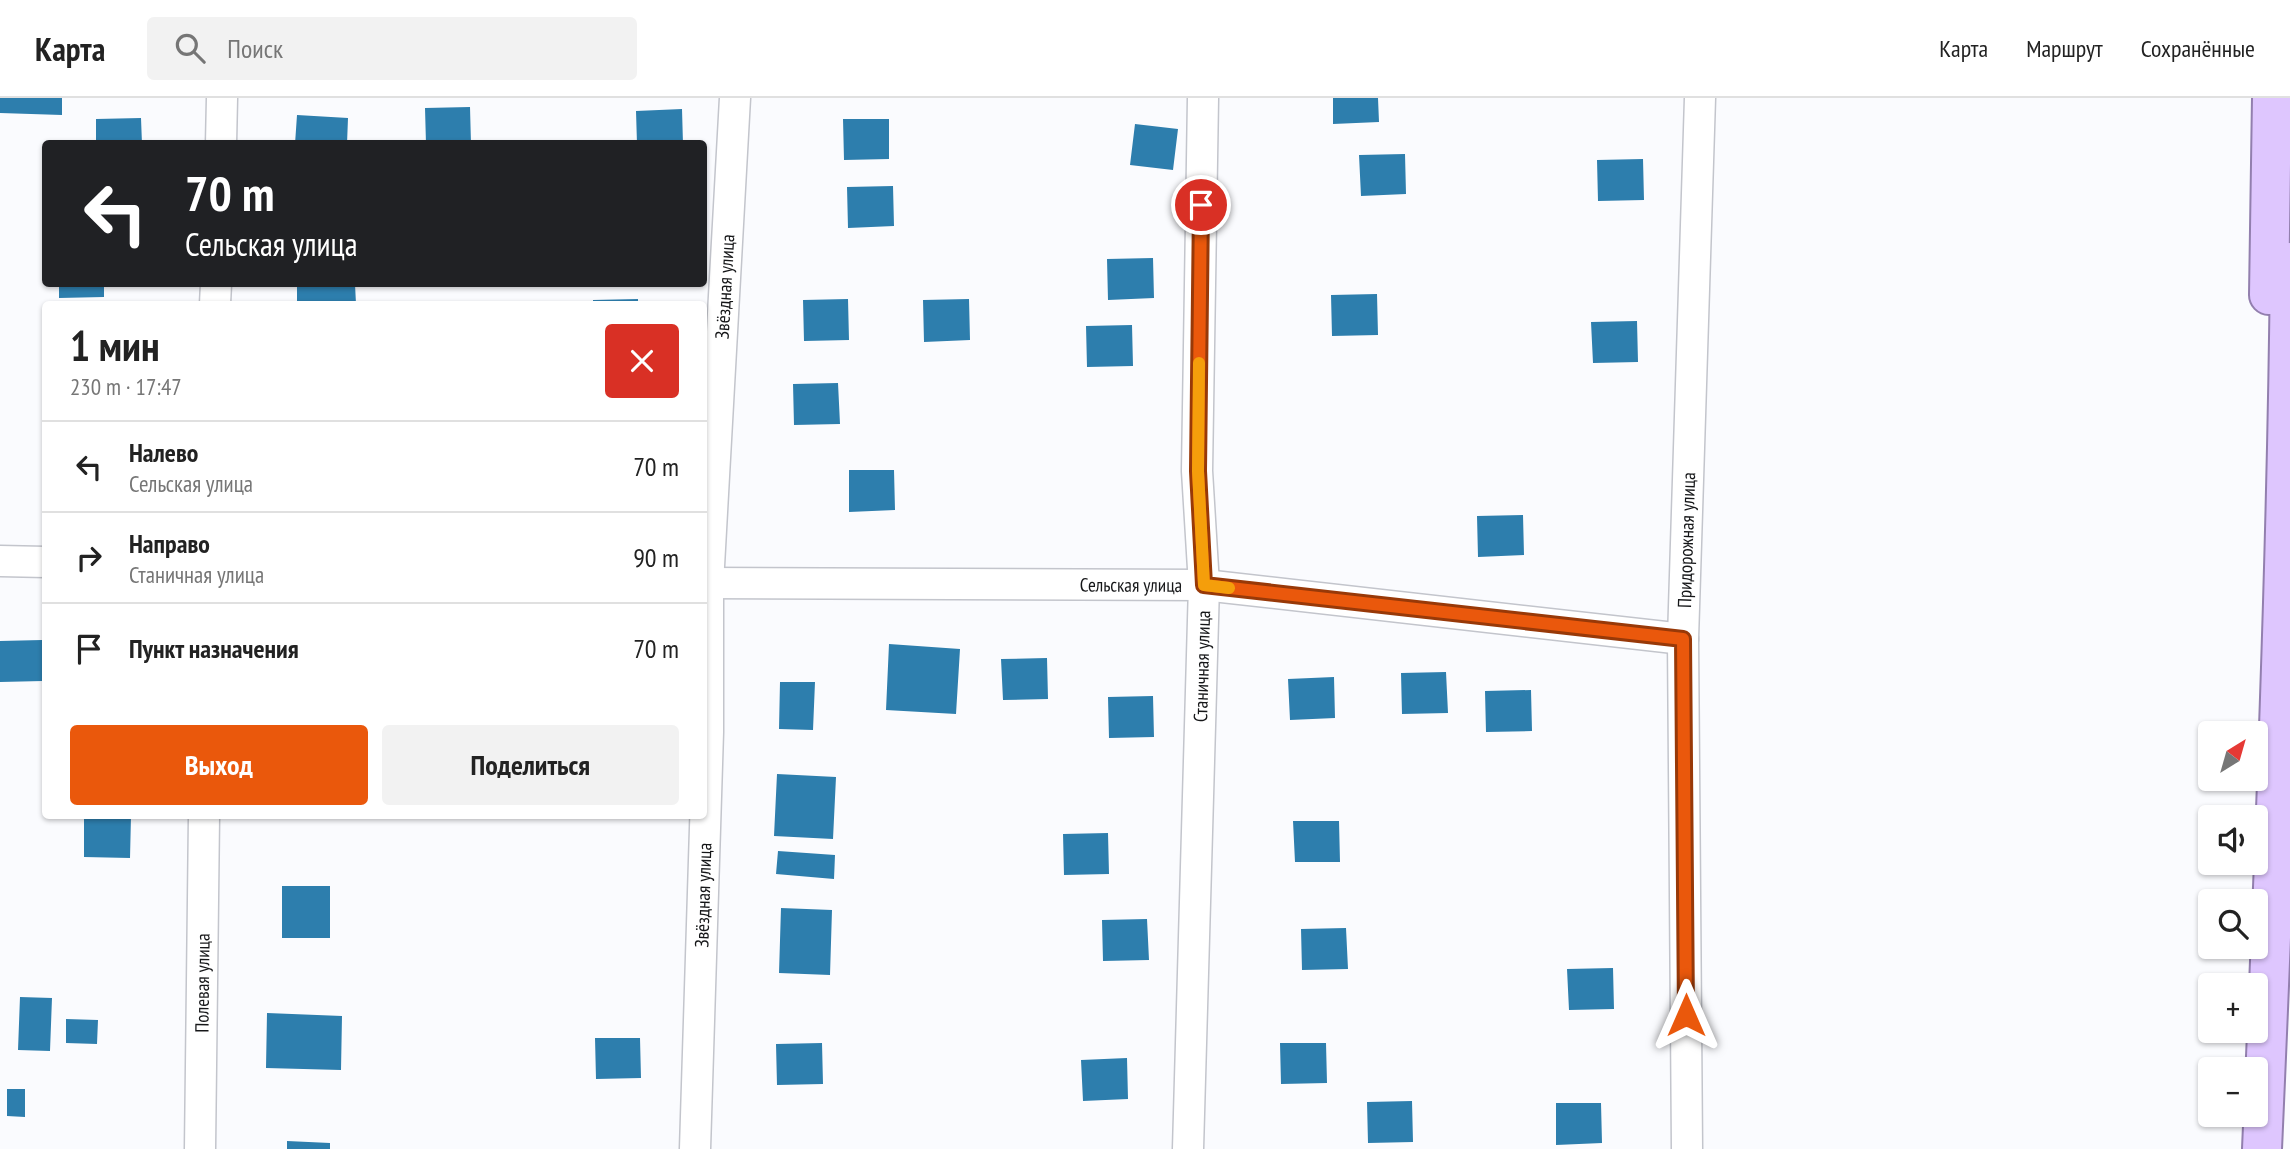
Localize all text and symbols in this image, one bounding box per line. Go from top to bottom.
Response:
search box [147,17,637,80]
text: Карта [35,27,105,70]
icon: search [171,29,209,67]
text: Поиск [227,32,283,65]
text: Карта [1939,33,1988,64]
text: Маршрут [2026,33,2103,64]
text: Сохранённые [2141,33,2255,64]
text: 70 m [185,161,274,225]
icon: left [70,168,161,259]
pin [1171,175,1231,235]
icon: arrive [1182,186,1220,224]
text: Сельская улица [185,223,358,265]
street label: Звёздная улица [710,234,739,340]
text: 1 мин [70,318,160,373]
button: close [605,324,679,398]
text: 230 m · 17:47 [70,372,182,401]
text: Налево [129,436,198,469]
icon: left [70,448,108,486]
text: 70 m [633,450,679,483]
text: Сельская улица [129,469,253,498]
street label: Придорожная улица [1672,472,1700,608]
text: Направо [129,527,210,560]
icon: right [70,539,108,577]
text: 90 m [633,541,679,574]
text: Станичная улица [129,560,264,589]
street label: Сельская улица [1080,573,1182,597]
street label: Станичная улица [1188,610,1215,722]
icon: arrive [70,630,108,668]
text: Пункт назначения [129,632,299,665]
text: 70 m [633,632,679,665]
north arrow [2198,721,2268,791]
map controls [2198,721,2268,1127]
button: Выход [70,725,368,805]
button: Поделиться [382,725,679,805]
button: sound [2198,805,2268,875]
street label: Звёздная улица [689,842,717,948]
button: search [2198,889,2268,959]
street label: Полевая улица [189,933,215,1033]
button: + [2198,973,2268,1043]
position arrow [1649,978,1723,1052]
button: − [2198,1057,2268,1127]

